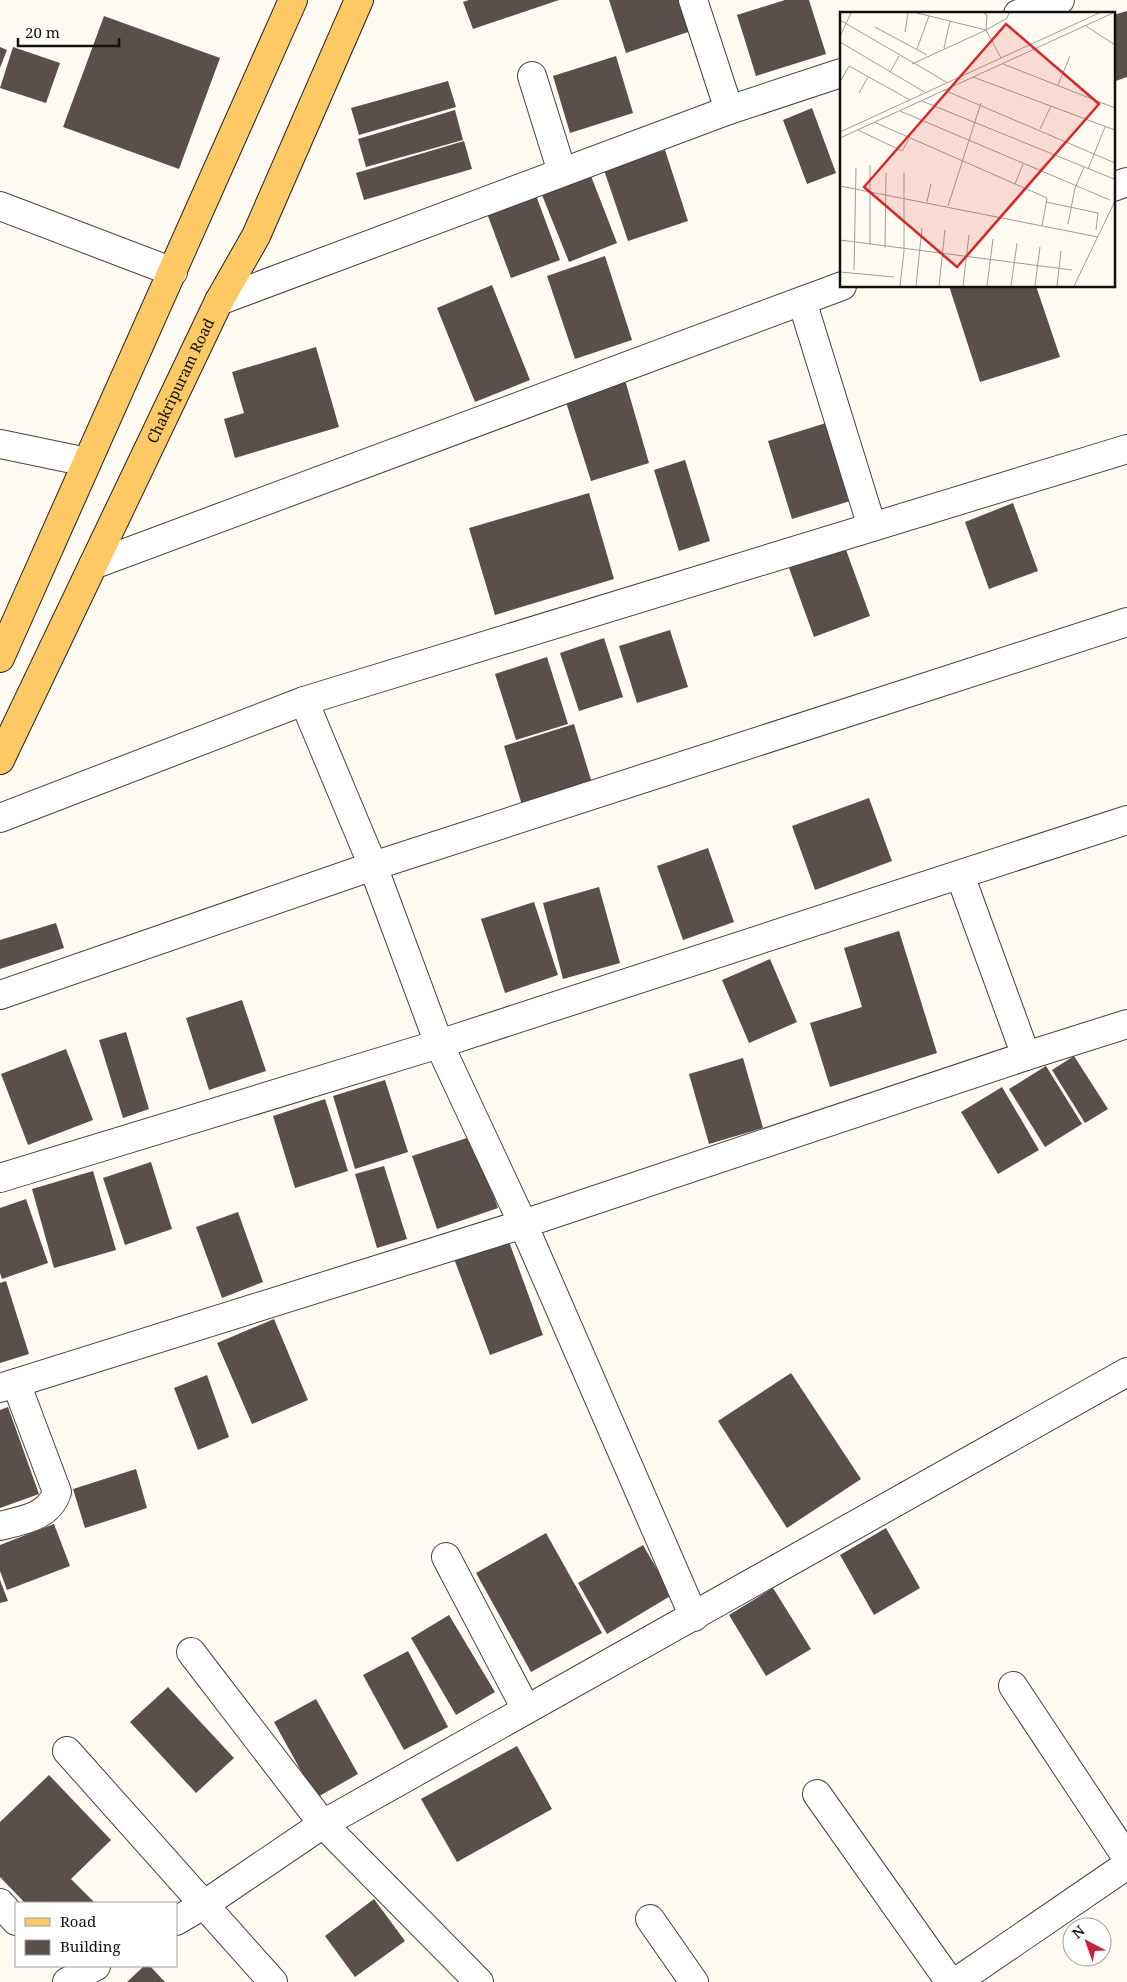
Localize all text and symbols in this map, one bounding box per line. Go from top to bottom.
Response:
inset map [840,12,1114,288]
scale bar [18,15,119,47]
text: 20 m [25,22,60,42]
street label: Chakripuram Road [142,315,218,446]
legend [15,1902,178,1967]
text: Road [60,1911,96,1931]
north arrow [1062,1917,1112,1967]
text: N [1068,1921,1089,1943]
text: Building [60,1936,121,1956]

